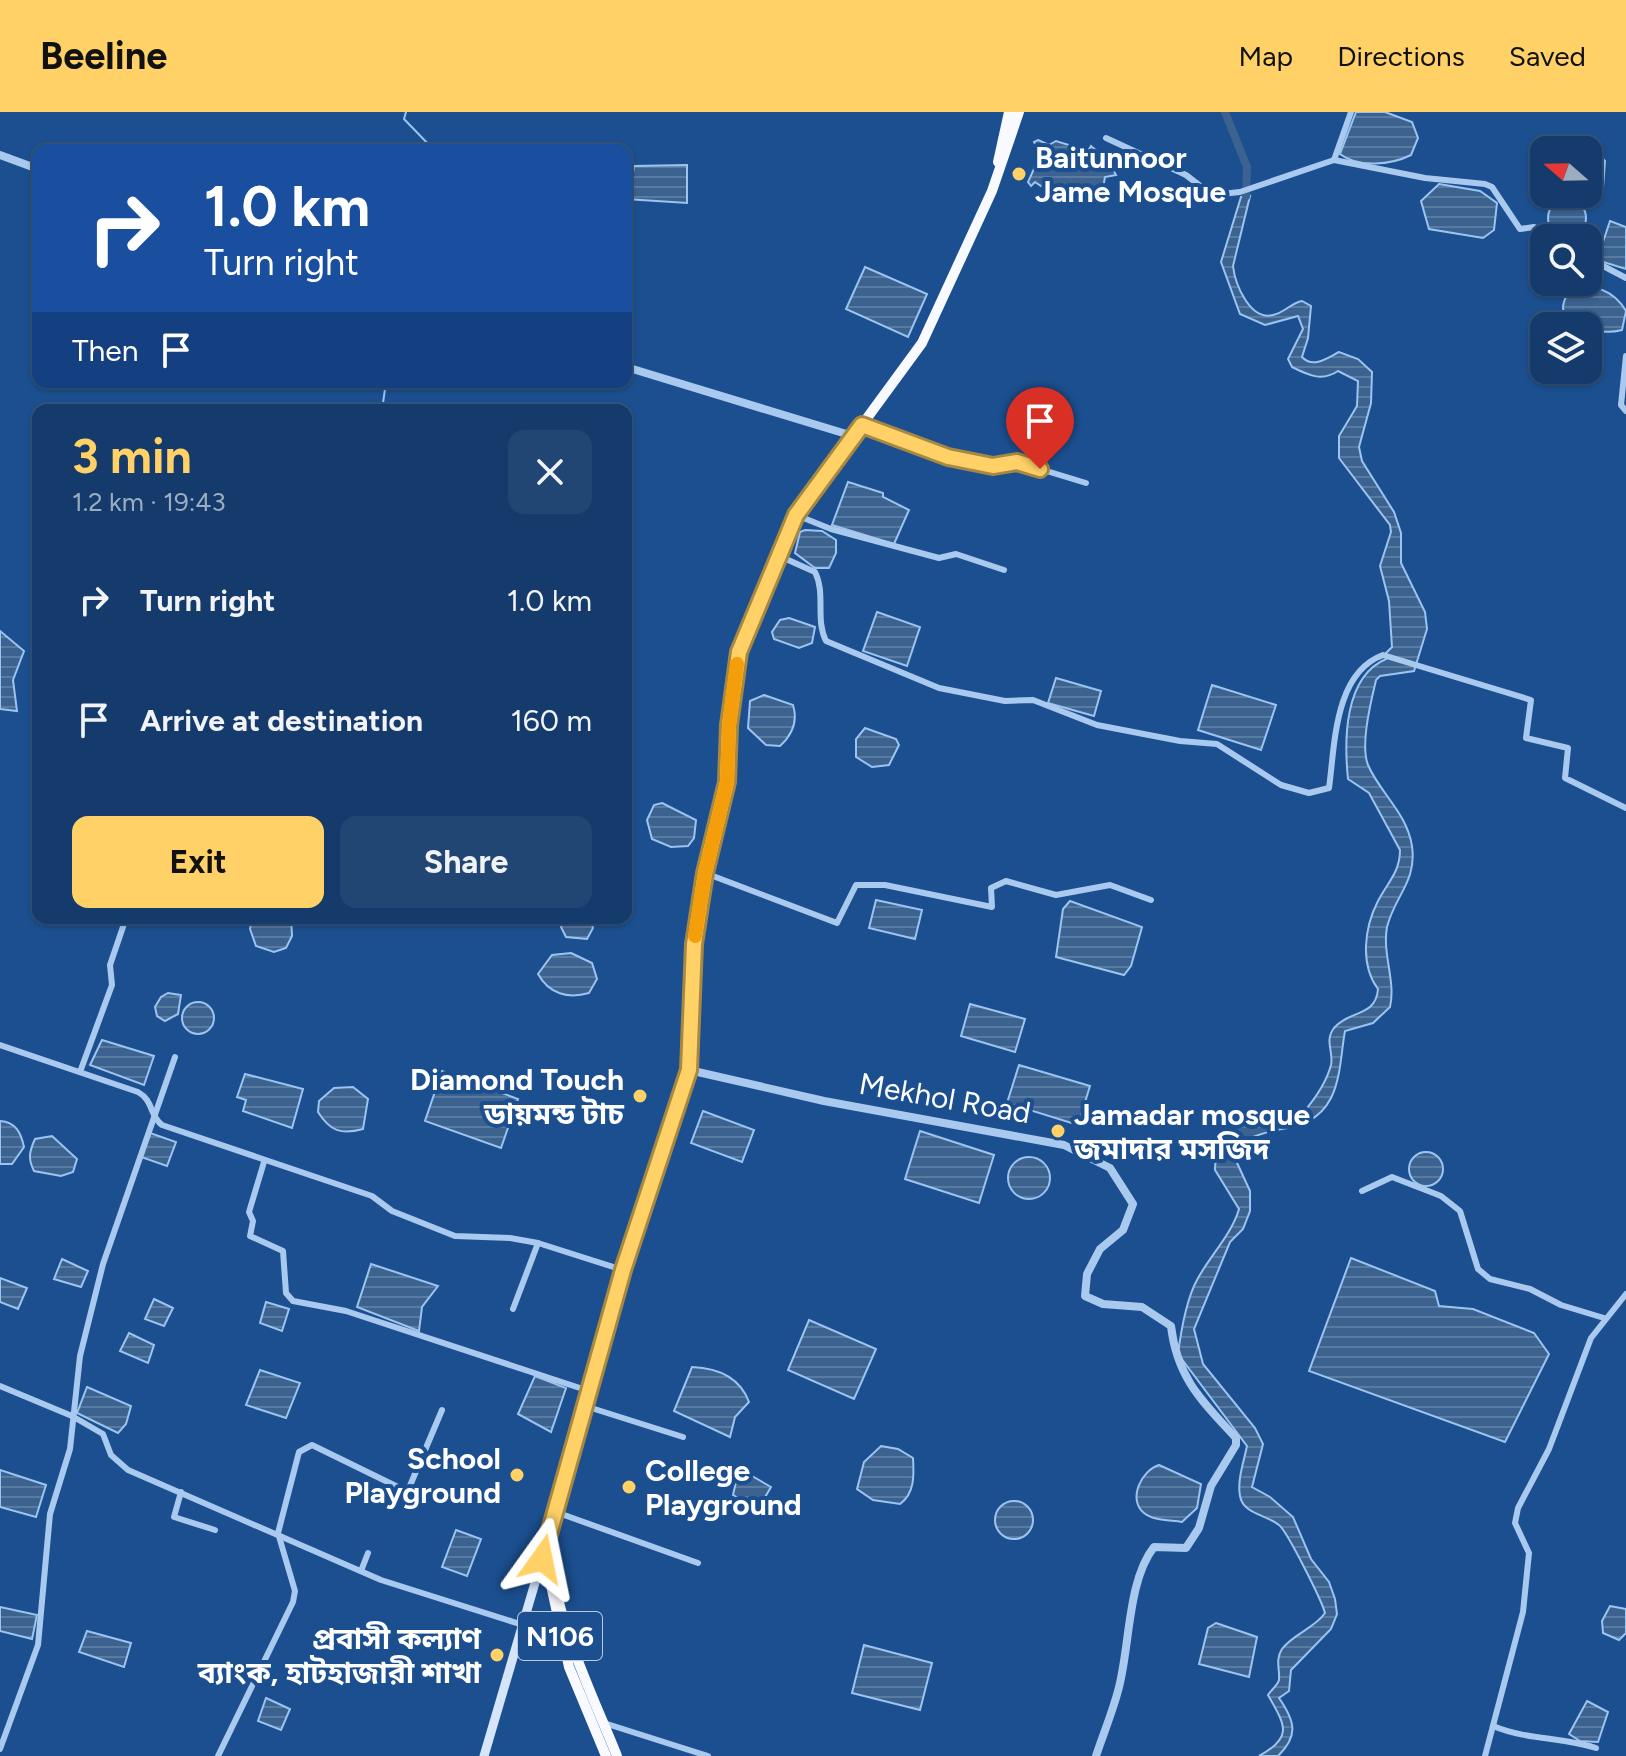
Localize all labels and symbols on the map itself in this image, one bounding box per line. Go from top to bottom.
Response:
north arrow [1530,136,1602,208]
place label: Baitunnoor Jame Mosque [1035,139,1226,210]
marker: Baitunnoor Jame Mosque [1010,165,1028,183]
pin [1006,387,1074,469]
place label: Diamond Touch ডায়মন্ড টাচ [410,1061,624,1132]
street label: Mekhol Road [856,1065,1034,1131]
marker: Diamond Touch ডায়মন্ড টাচ [631,1087,649,1105]
place label: Jamadar mosque জমাদার মসজিদ [1073,1096,1310,1167]
marker: Jamadar mosque জমাদার মসজিদ [1049,1122,1067,1140]
place label: School Playground [344,1440,501,1511]
place label: College Playground [645,1452,802,1523]
marker: School Playground [508,1466,526,1484]
marker: College Playground [620,1478,638,1496]
position arrow [500,1517,584,1601]
road number: N106 [518,1612,602,1660]
place label: প্রবাসী কল্যাণ ব্যাংক, হাটহাজারী শাখা [197,1620,482,1691]
marker: প্রবাসী কল্যাণ ব্যাংক, হাটহাজারী শাখা [488,1646,506,1664]

